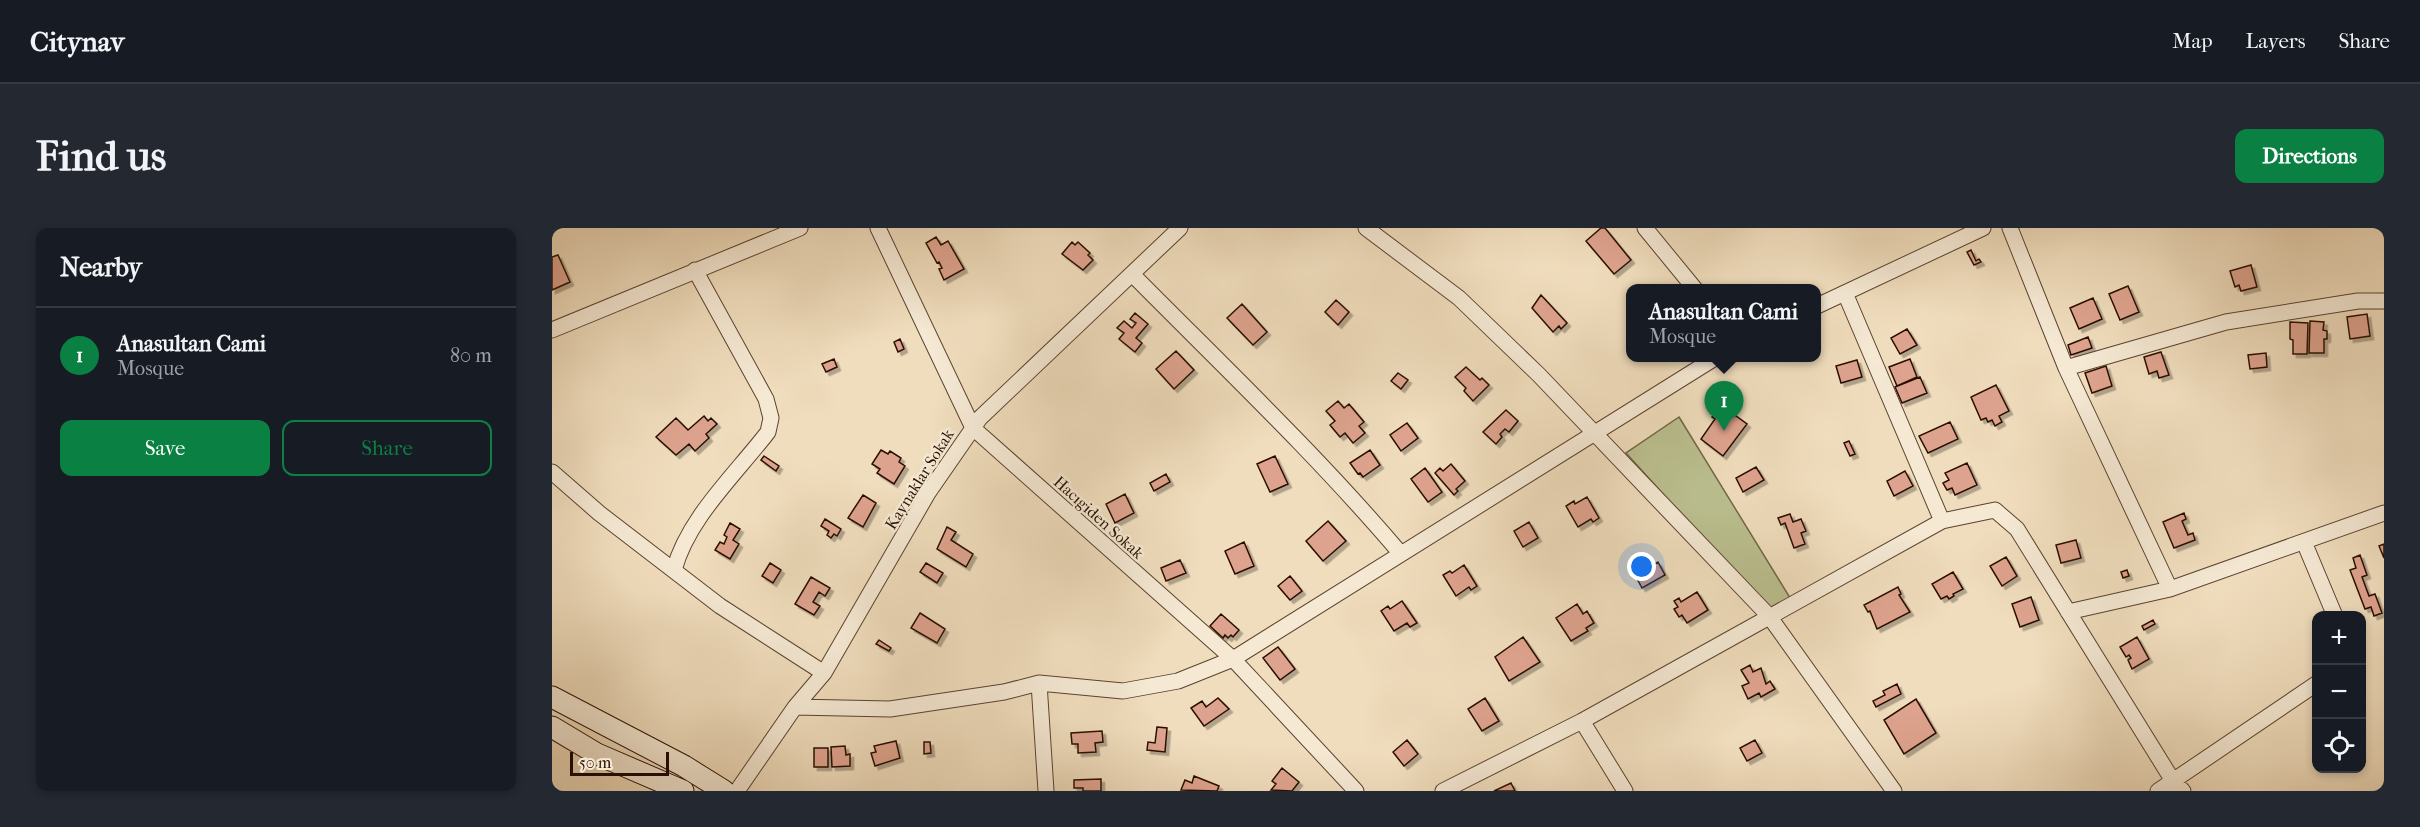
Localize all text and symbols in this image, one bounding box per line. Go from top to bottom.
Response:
text: Citynav [30,25,124,58]
text: Map [2172,29,2213,53]
text: Layers [2246,29,2305,53]
text: Share [2338,29,2390,53]
button: Directions [2235,129,2384,183]
text: Find us [36,132,166,181]
text: Nearby [60,252,142,283]
popup [1626,284,1821,362]
text: Anasultan Cami [1649,299,1798,325]
text: Mosque [1649,325,1716,348]
text: Anasultan Cami [117,331,266,357]
text: 1 [76,344,83,367]
text: 80 m [450,344,492,367]
text: Mosque [117,357,184,380]
pin: 1 [1704,382,1744,431]
button: Save [60,420,270,476]
button: Share [282,420,492,476]
street label: Kaynaklar Sokak [881,425,958,533]
street label: Hacıgiden Sokak [1050,472,1148,563]
your location [1627,552,1656,581]
map controls [2312,611,2366,773]
button: + [2312,611,2366,665]
button: − [2312,665,2366,719]
button: locate [2312,719,2366,773]
scale bar [570,749,669,776]
text: 50 m [579,753,611,772]

